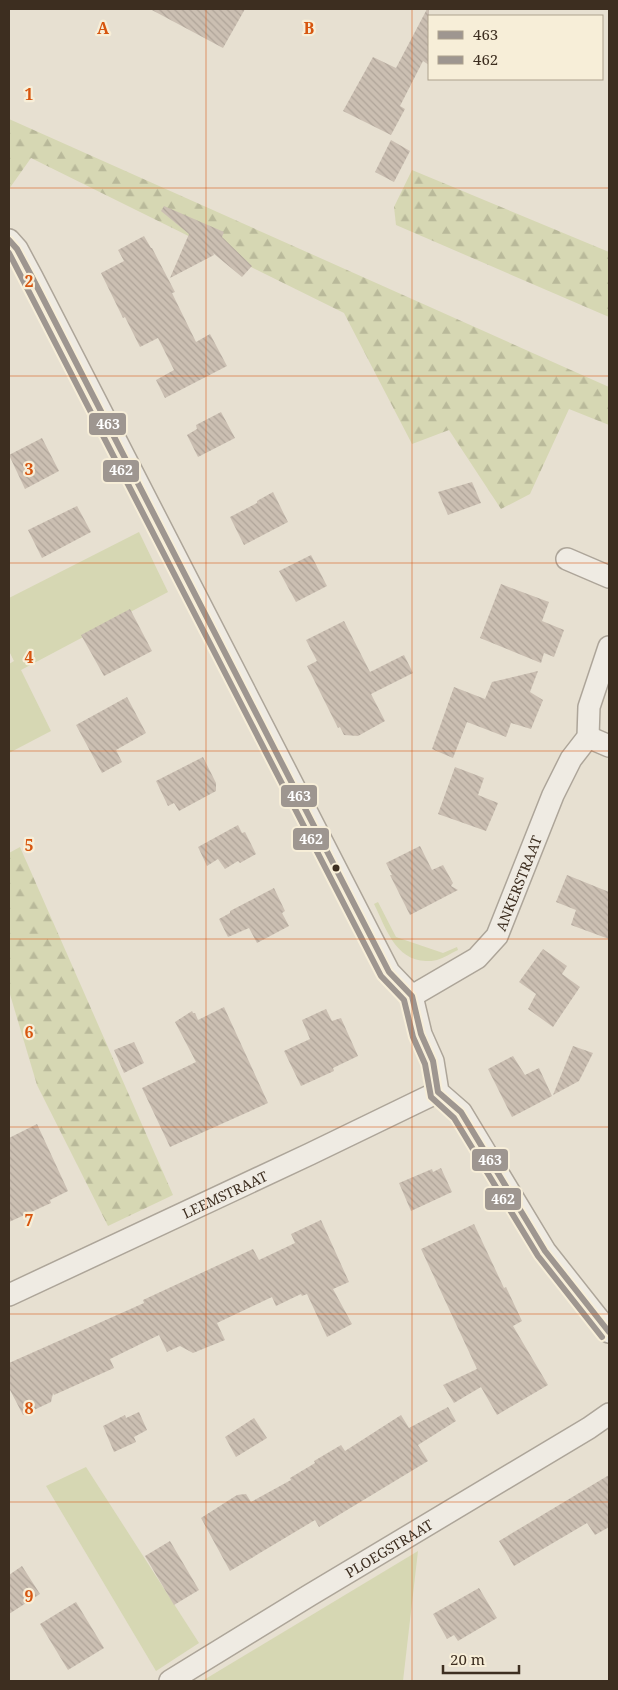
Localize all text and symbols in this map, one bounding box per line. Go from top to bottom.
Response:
legend [428,15,603,80]
text: A [97,17,110,39]
text: B [304,17,315,39]
text: 463 [473,24,498,44]
text: 462 [473,49,498,69]
text: 1 [24,83,34,105]
text: 2 [24,270,34,292]
line badge: 463 [88,412,127,436]
text: 463 [96,414,120,433]
text: 3 [24,458,34,480]
line badge: 462 [102,459,140,483]
text: 462 [109,460,133,479]
text: 4 [24,646,34,668]
line badge: 463 [280,784,318,808]
text: 463 [287,786,311,805]
line badge: 462 [292,827,330,851]
text: 462 [299,829,323,848]
street label: ANKERSTRAAT [491,832,546,933]
text: 5 [24,834,34,856]
unlabelled marker [331,863,341,873]
text: 6 [24,1021,34,1043]
line badge: 463 [471,1148,509,1172]
text: 463 [478,1150,502,1169]
street label: LEEMSTRAAT [179,1166,271,1222]
line badge: 462 [484,1187,522,1211]
text: 462 [491,1189,515,1208]
text: 7 [24,1209,34,1231]
text: 8 [24,1397,34,1419]
street label: PLOEGSTRAAT [341,1514,436,1581]
text: 9 [24,1585,34,1607]
scale bar [443,1642,519,1674]
text: 20 m [450,1649,485,1669]

